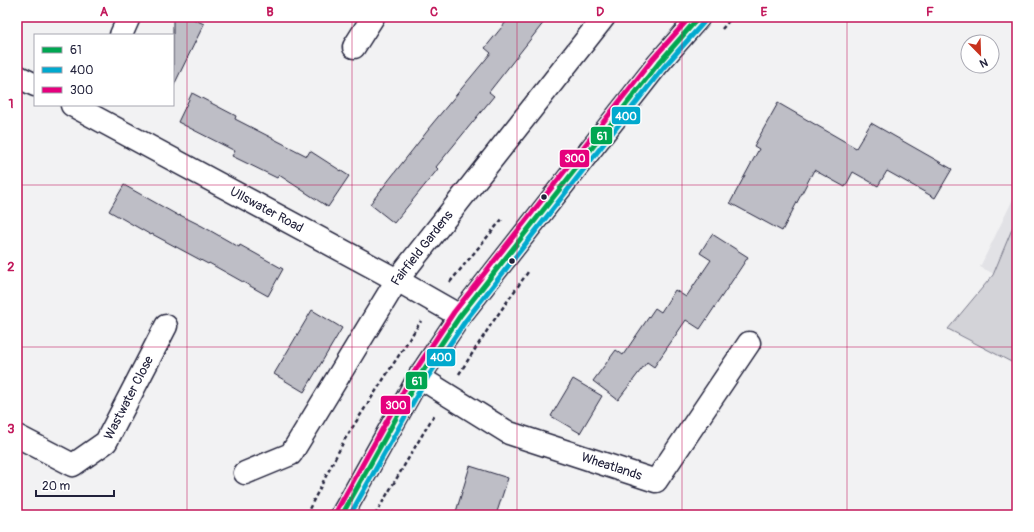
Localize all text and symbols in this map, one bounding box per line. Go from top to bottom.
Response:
text: A [100,4,109,20]
text: B [266,4,274,20]
text: C [430,4,438,20]
text: D [596,4,604,20]
text: E [761,4,768,20]
text: F [926,4,934,20]
legend [34,34,174,106]
north arrow [960,34,1000,74]
text: 61 [70,43,82,58]
text: N [977,55,990,70]
text: 400 [70,63,93,78]
text: 300 [70,83,93,98]
text: 1 [8,96,14,112]
line badge: 400 [611,106,641,125]
text: 400 [614,110,637,123]
line badge: 61 [590,126,613,145]
text: 61 [597,130,607,143]
line badge: 300 [559,149,590,168]
text: 300 [564,152,586,165]
street label: Ullswater Road [227,183,306,236]
unlabelled marker [539,192,549,202]
street label: Fairfield Gardens [388,207,457,288]
unlabelled marker [507,256,517,266]
text: 2 [7,259,15,275]
line badge: 400 [426,348,456,367]
text: 400 [429,351,452,364]
street label: Wastwater Close [101,353,157,442]
line badge: 61 [405,371,428,390]
text: 61 [412,375,422,388]
line badge: 300 [380,395,411,415]
text: 300 [385,399,407,412]
text: 3 [7,421,15,437]
street label: Wheatlands [579,449,644,484]
scale bar [36,472,114,498]
text: 20 m [42,479,71,494]

